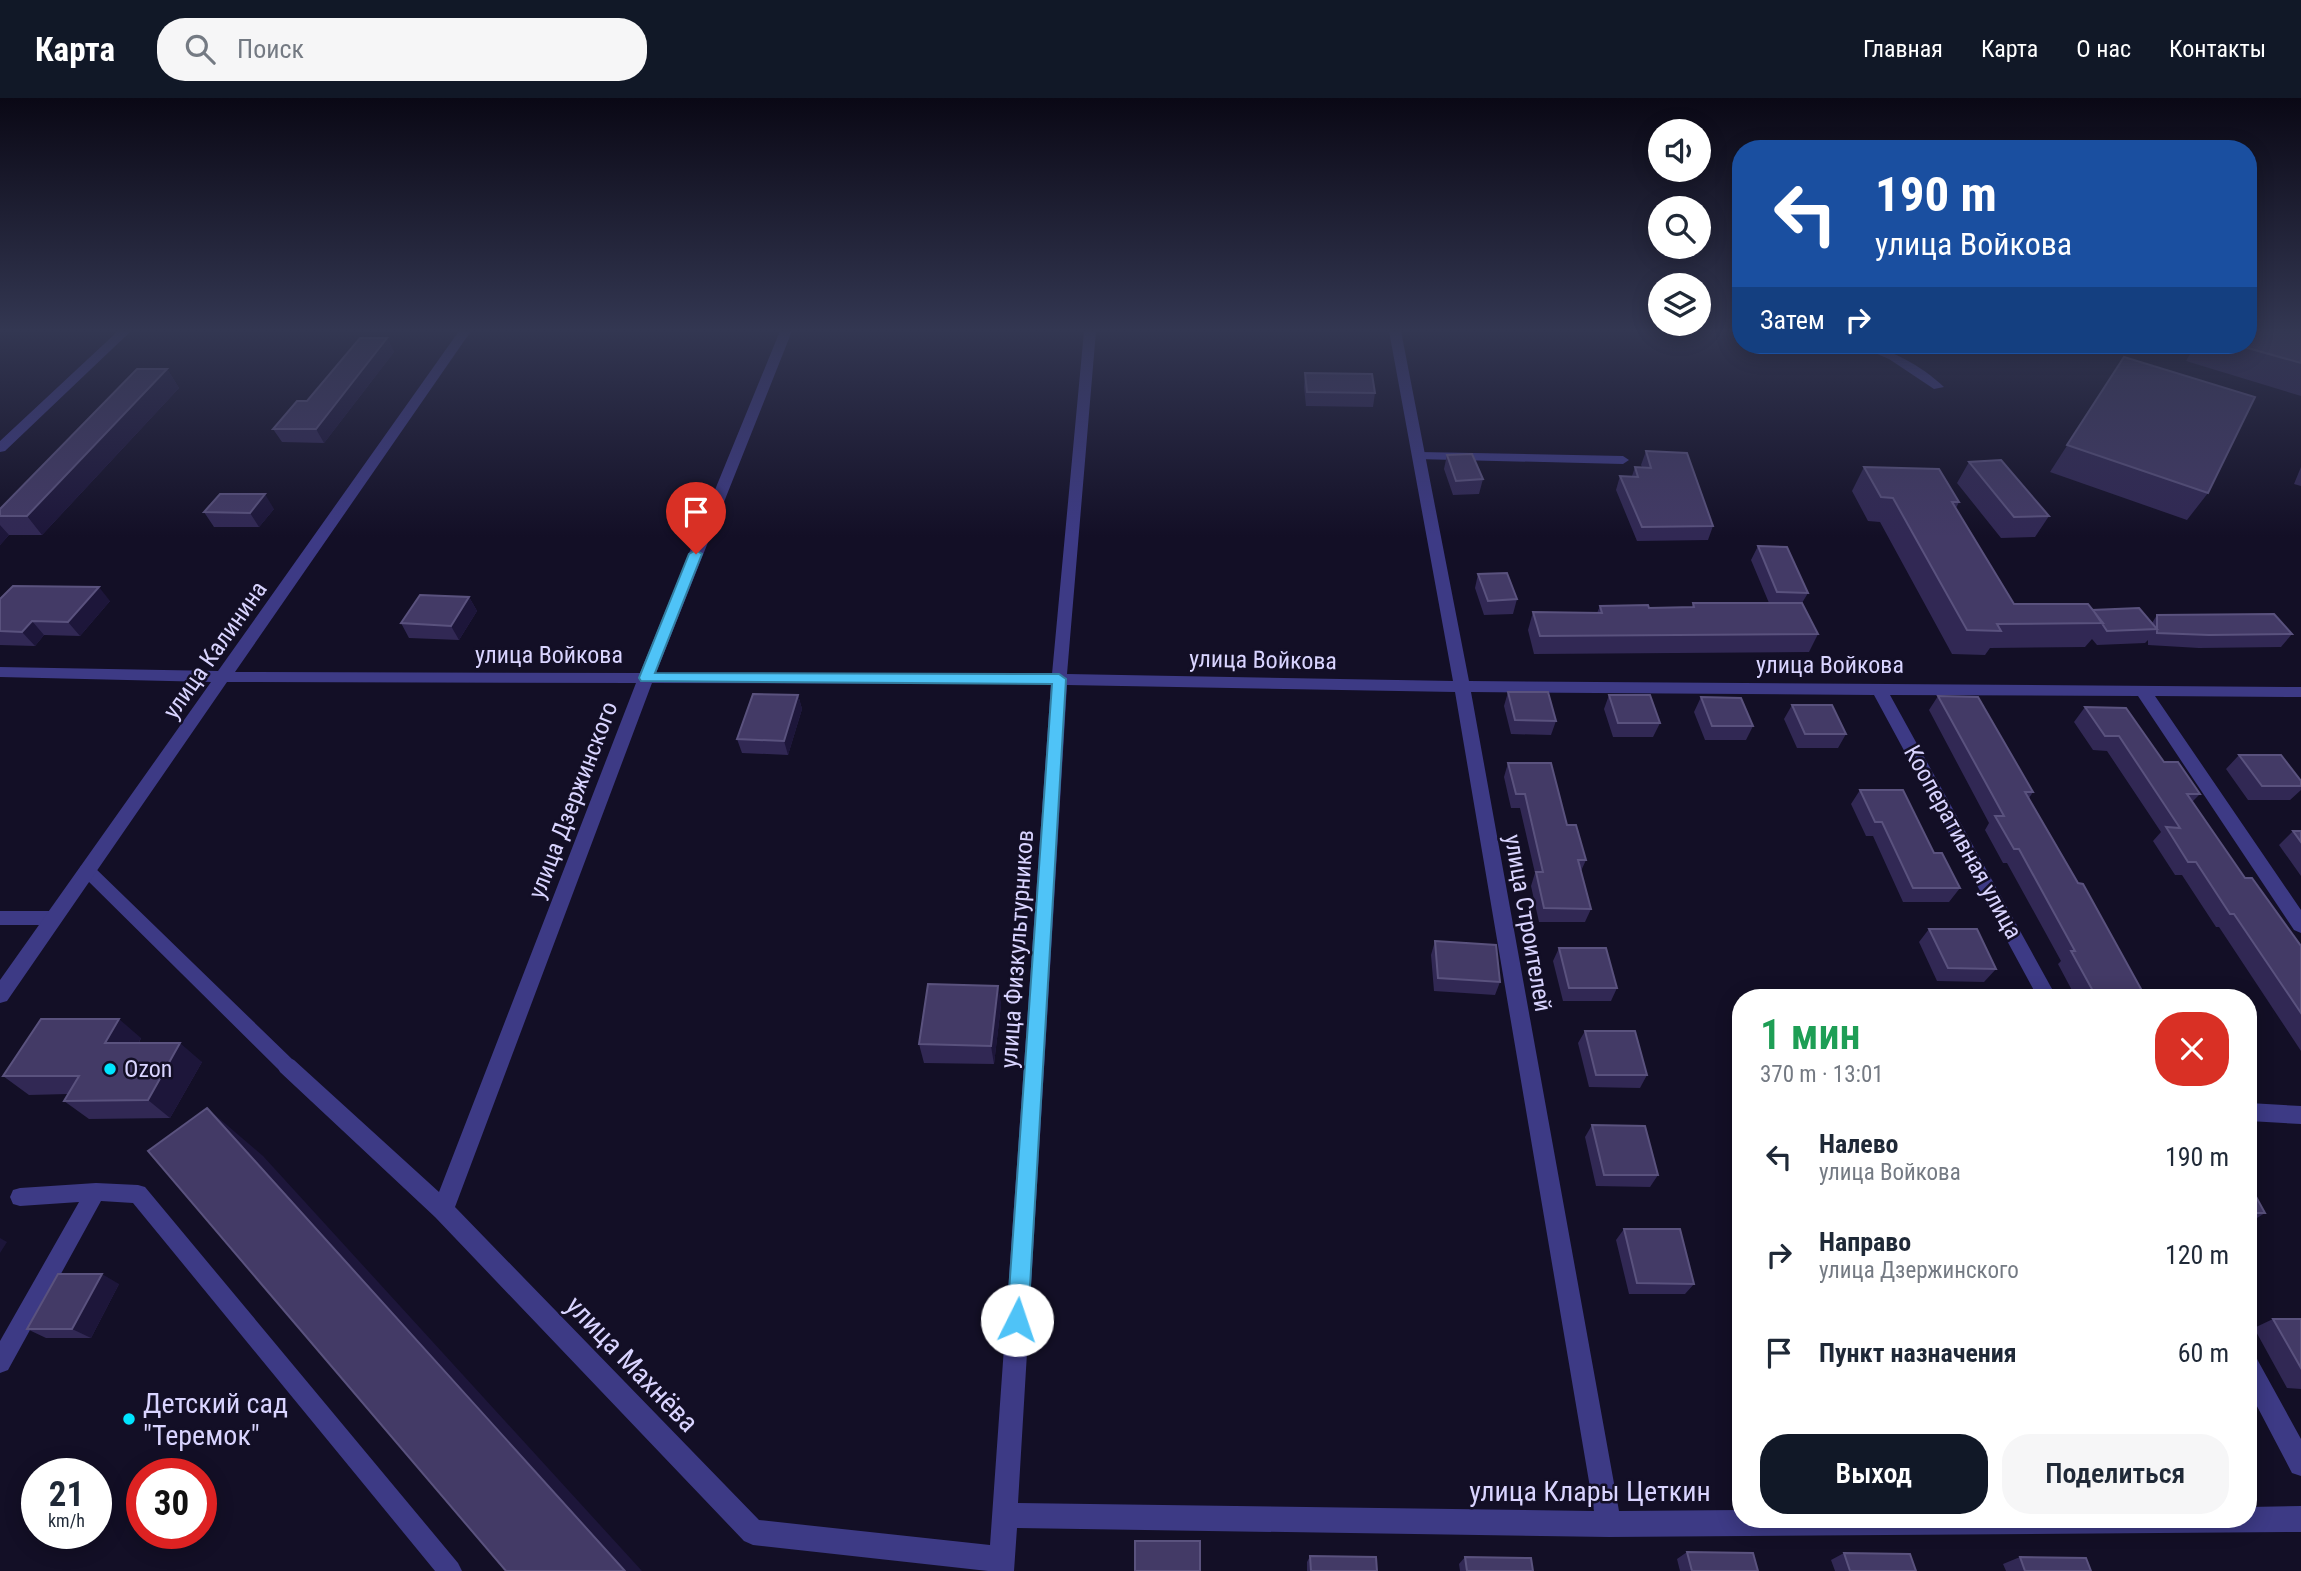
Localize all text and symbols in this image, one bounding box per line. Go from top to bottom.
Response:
search box [157,18,647,81]
text: Карта [35,30,115,69]
icon: search [181,30,219,68]
text: Поиск [237,34,304,64]
text: Главная [1863,35,1943,63]
text: Карта [1981,35,2038,63]
text: О нас [2076,35,2131,63]
text: Контакты [2169,35,2266,63]
map controls [1648,119,1711,336]
button: sound [1648,119,1711,182]
text: 190 m [1875,166,1997,223]
icon: left [1760,168,1851,259]
button: search [1648,196,1711,259]
text: улица Войкова [1875,225,2072,263]
button: layers [1648,273,1711,336]
icon: right [1839,301,1877,339]
text: Затем [1760,305,1825,335]
pin [666,482,726,554]
icon: arrive [677,493,715,531]
street label: улица Калинина [157,576,273,724]
street label: улица Войкова [475,641,623,669]
street label: улица Войкова [1189,645,1337,675]
street label: улица Войкова [1756,651,1904,679]
street label: улица Дзержинского [523,698,623,902]
street label: Кооперативная улица [1898,740,2028,944]
street label: улица Физкультурников [995,829,1039,1069]
street label: улица Строителей [1499,832,1557,1014]
text: 1 мин [1760,1010,1861,1059]
button: close [2155,1012,2229,1086]
place label: Ozon [124,1055,172,1083]
marker: Ozon [102,1061,118,1077]
text: 370 m · 13:01 [1760,1061,1884,1088]
text: Налево [1819,1129,1899,1159]
icon: left [1760,1138,1798,1176]
text: 190 m [2165,1142,2229,1172]
text: улица Войкова [1819,1159,1961,1186]
text: Направо [1819,1227,1911,1257]
icon: right [1760,1236,1798,1274]
text: 120 m [2165,1240,2229,1270]
text: улица Дзержинского [1819,1257,2019,1284]
position arrow [980,1283,1054,1357]
street label: улица Махнёва [559,1289,705,1439]
icon: arrive [1760,1334,1798,1372]
text: Пункт назначения [1819,1338,2017,1368]
text: 60 m [2178,1338,2229,1368]
place label: Детский сад "Теремок" [143,1387,288,1452]
marker: Детский сад "Теремок" [121,1411,137,1427]
button: Выход [1760,1434,1988,1514]
button: Поделиться [2002,1434,2229,1514]
speed limit sign: 30 [126,1458,217,1549]
text: 21 [49,1474,84,1515]
street label: улица Клары Цеткин [1469,1475,1711,1508]
text: km/h [48,1510,85,1531]

